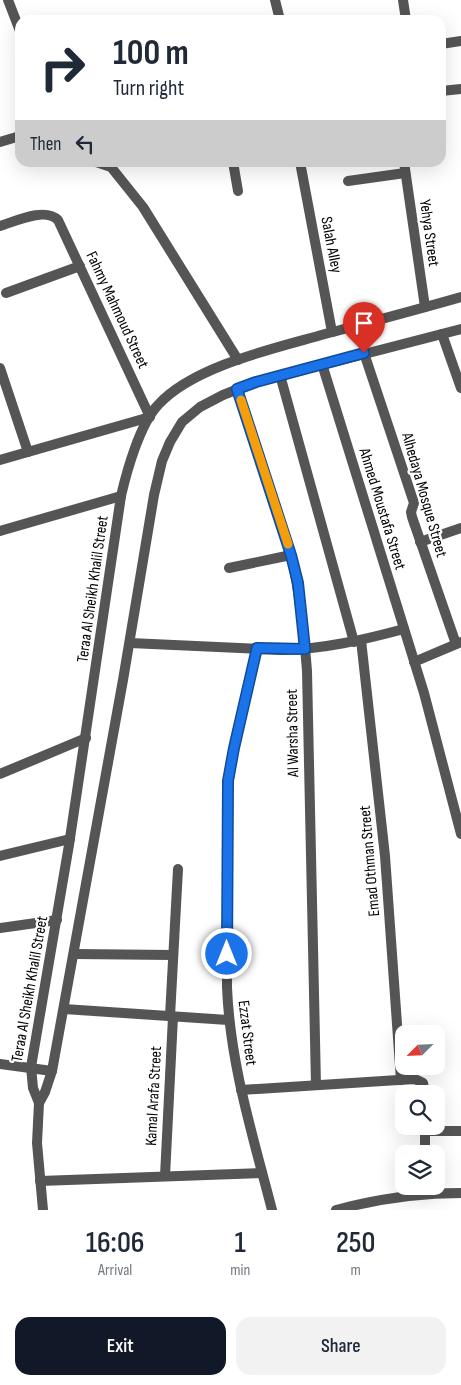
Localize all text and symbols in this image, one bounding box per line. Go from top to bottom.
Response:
text: 100 m [113,32,189,75]
icon: right [30,35,95,100]
text: Turn right [113,75,184,102]
icon: left [71,130,99,158]
text: Then [30,133,61,156]
street label: Yehya Street [415,198,443,268]
street label: Salah Alley [316,215,346,275]
street label: Fahmy Mahmoud Street [82,249,152,372]
pin [343,302,385,353]
icon: arrive [350,309,378,337]
street label: Alhedaya Mosque Street [397,430,451,560]
street label: Ahmed Moustafa Street [354,445,410,572]
street label: Teraa Al Sheikh Khalil Street [73,514,113,664]
street label: Al Warsha Street [283,689,303,778]
street label: Emad Othman Street [356,805,384,917]
street label: Teraa Al Sheikh Khalil Street [8,914,52,1064]
position arrow [200,927,252,979]
street label: Ezzat Street [234,999,260,1067]
north arrow [395,1025,445,1075]
map controls [395,1025,445,1195]
street label: Kamal Arafa Street [142,1046,166,1146]
button: search [395,1085,445,1135]
button: layers [395,1145,445,1195]
text: 16:06 [86,1225,144,1261]
text: 1 [235,1225,246,1261]
text: 250 [336,1225,375,1261]
text: Arrival [98,1261,132,1280]
text: min [230,1261,250,1280]
text: m [350,1261,361,1280]
button: Exit [15,1317,226,1375]
button: Share [236,1317,446,1375]

